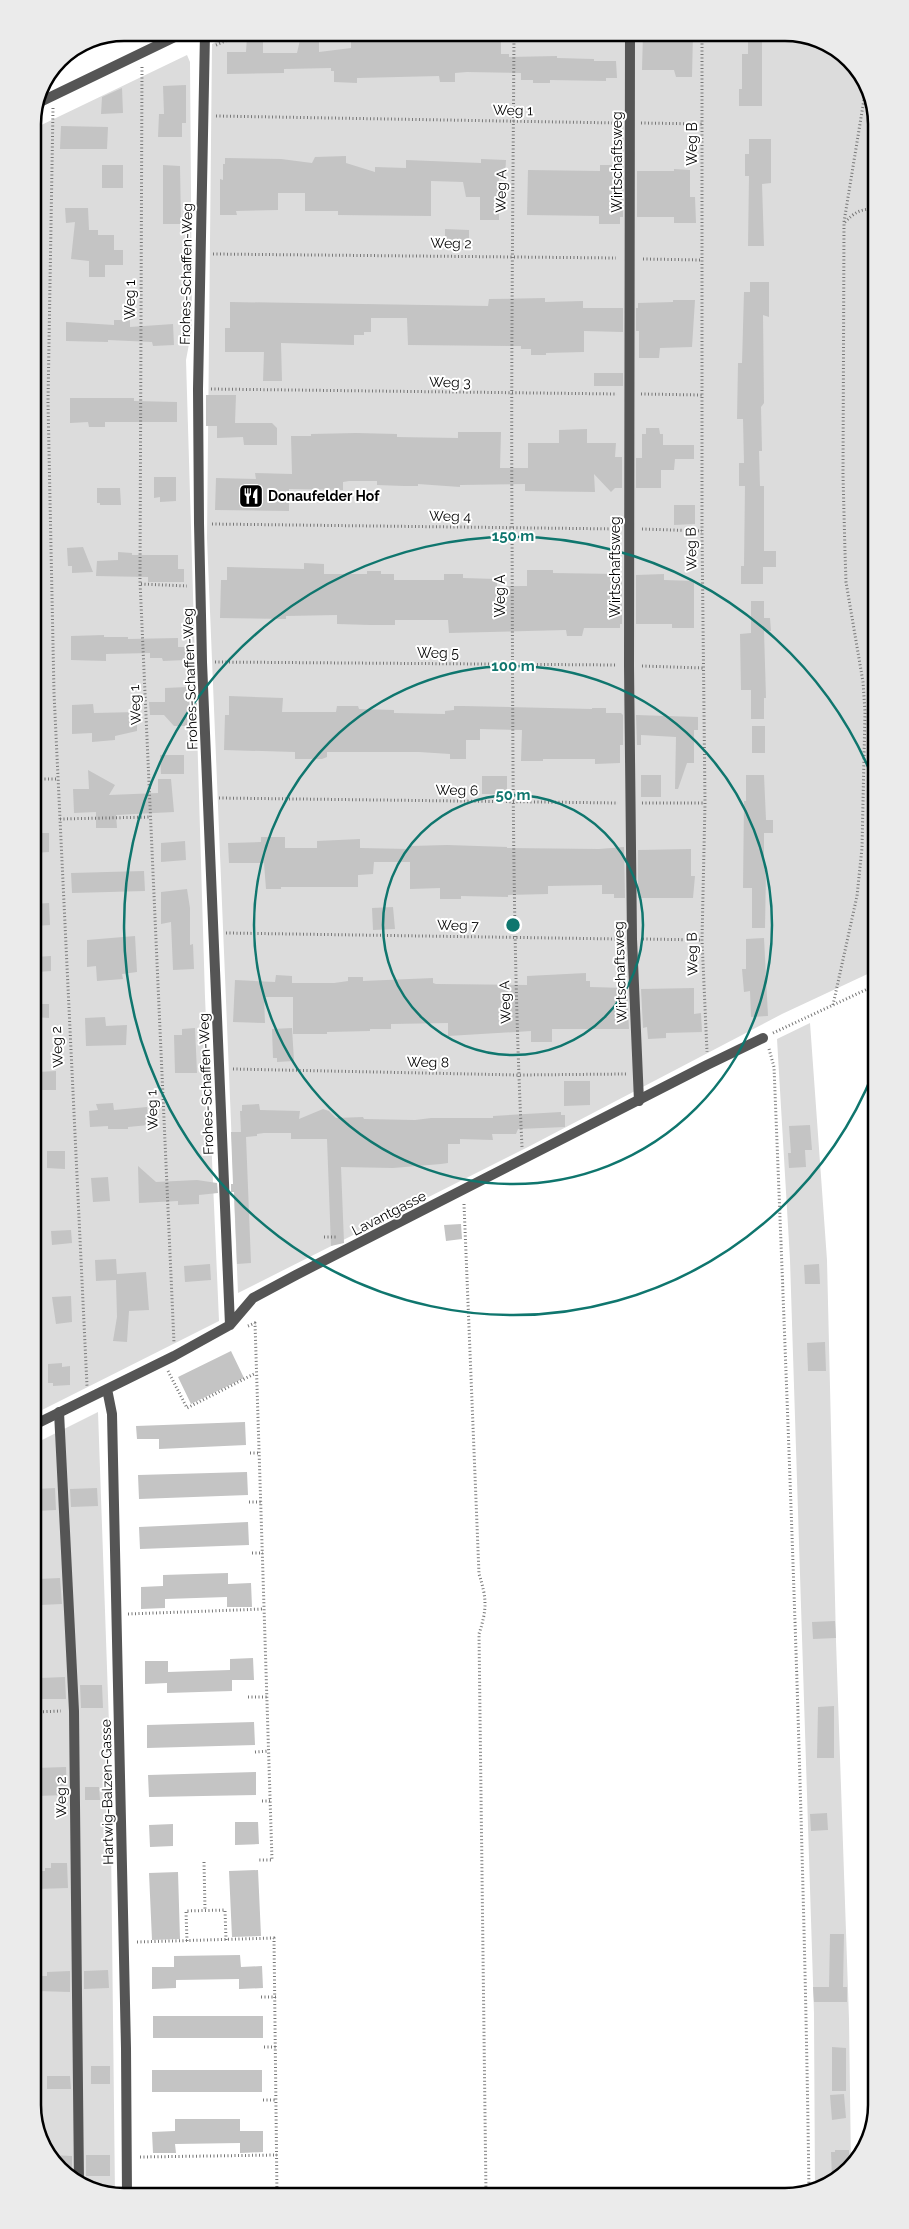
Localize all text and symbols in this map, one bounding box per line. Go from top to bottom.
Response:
street label: Weg 1 [493,102,533,118]
street label: Wirtschaftsweg [609,111,625,213]
street label: Weg B [684,122,700,166]
street label: Weg A [493,169,509,213]
street label: Frohes-Schaffen-Weg [177,203,195,345]
street label: Weg 2 [430,235,472,251]
street label: Weg 1 [122,280,138,320]
street label: Weg 3 [429,374,471,390]
restaurant icon: Donaufelder Hof [238,483,264,509]
place label: Donaufelder Hof [268,488,380,504]
street label: Weg 4 [429,508,471,524]
street label: Wirtschaftsweg [607,516,623,618]
text: 150 m [492,527,534,545]
street label: Weg B [683,527,699,571]
street label: Weg A [492,574,508,618]
street label: Frohes-Schaffen-Weg [180,608,200,750]
street label: Weg 5 [417,645,459,661]
text: 100 m [491,657,535,675]
street label: Weg 1 [126,685,144,725]
street label: Weg 6 [436,782,478,798]
text: 50 m [495,786,531,804]
centre of rings [504,916,522,934]
street label: Weg 7 [437,917,479,933]
street label: Wirtschaftsweg [610,921,630,1023]
street label: Weg B [684,932,700,976]
street label: Weg A [496,980,514,1024]
street label: Frohes-Schaffen-Weg [196,1013,216,1155]
street label: Weg 2 [48,1026,66,1068]
street label: Weg 8 [407,1054,449,1070]
street label: Weg 1 [143,1090,161,1130]
street label: Lavantgasse [349,1187,429,1239]
street label: Hartwig-Balzen-Gasse [98,1719,116,1865]
street label: Weg 2 [53,1776,69,1818]

